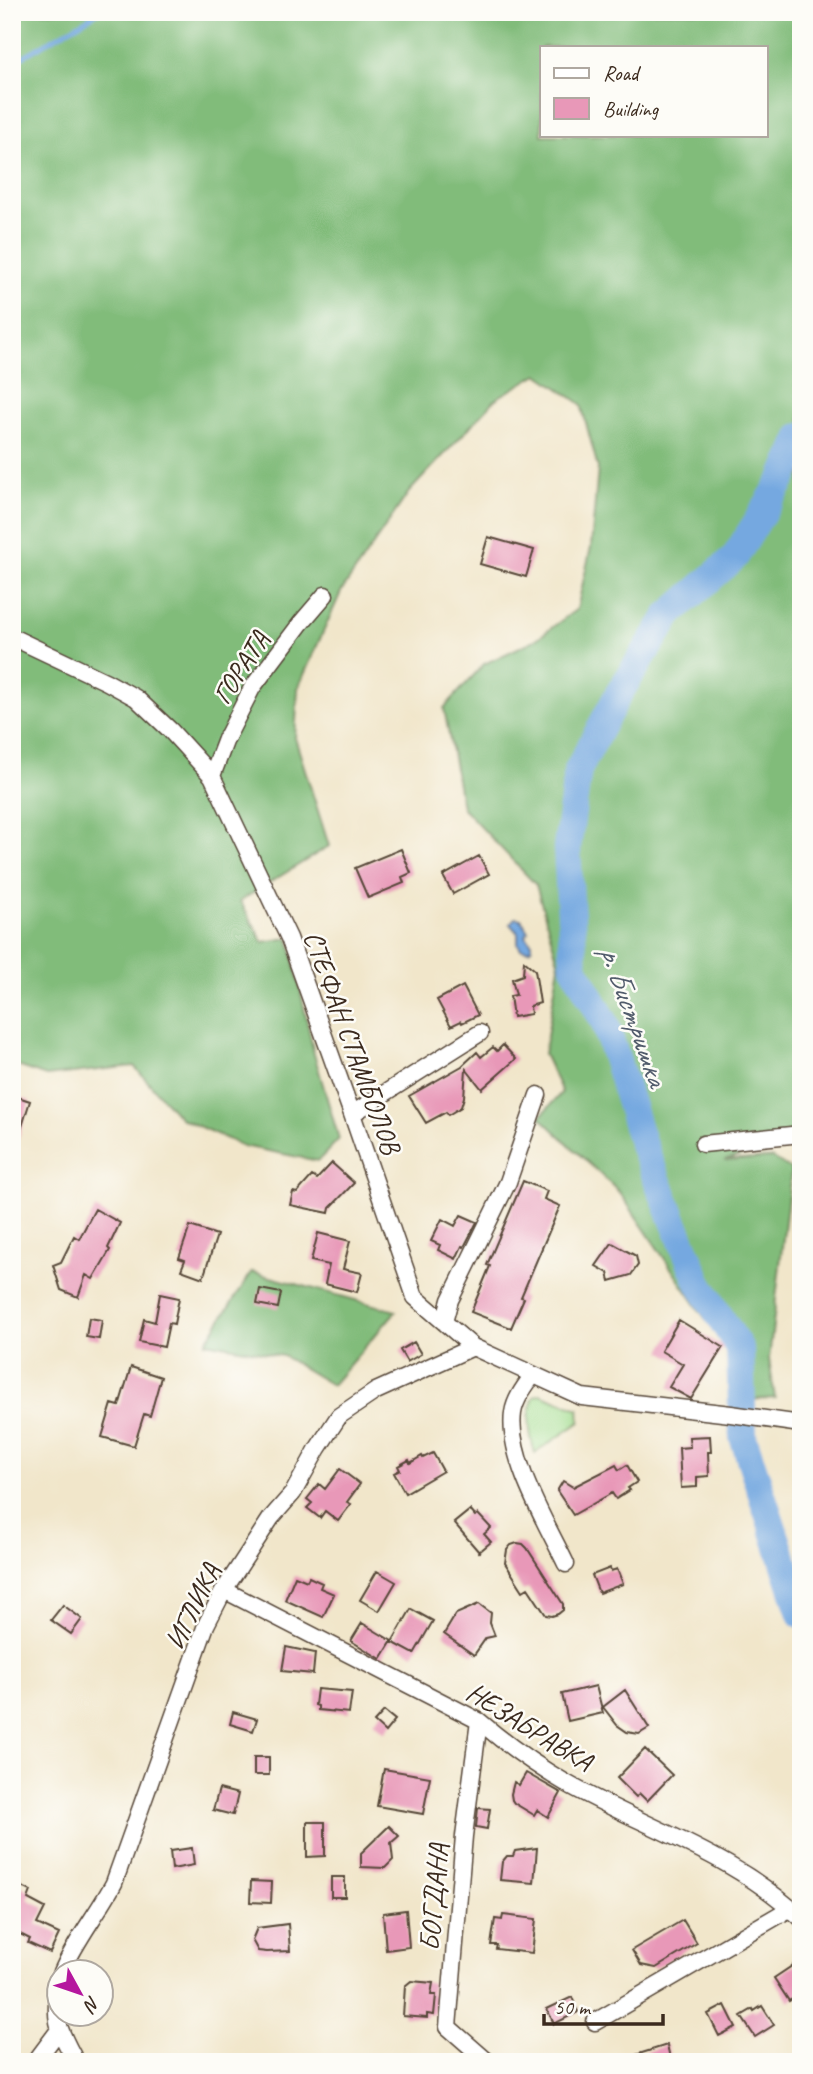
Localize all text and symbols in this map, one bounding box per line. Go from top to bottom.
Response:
legend [540,46,768,136]
text: Road [603,60,642,86]
text: Building [603,96,660,122]
street label: ГОРАТА [204,624,277,710]
street label: СТЕФАН СТАМБОЛОВ [296,926,410,1161]
water label: р. Бистришка [591,940,678,1094]
street label: ИГЛИКА [157,1557,229,1655]
street label: НЕЗАБРАВКА [460,1674,601,1780]
street label: БОГДАНА [411,1841,456,1952]
north arrow [46,1958,116,2028]
scale bar [544,1983,662,2027]
text: N [77,1991,105,2018]
text: 50 m [554,1994,592,2020]

